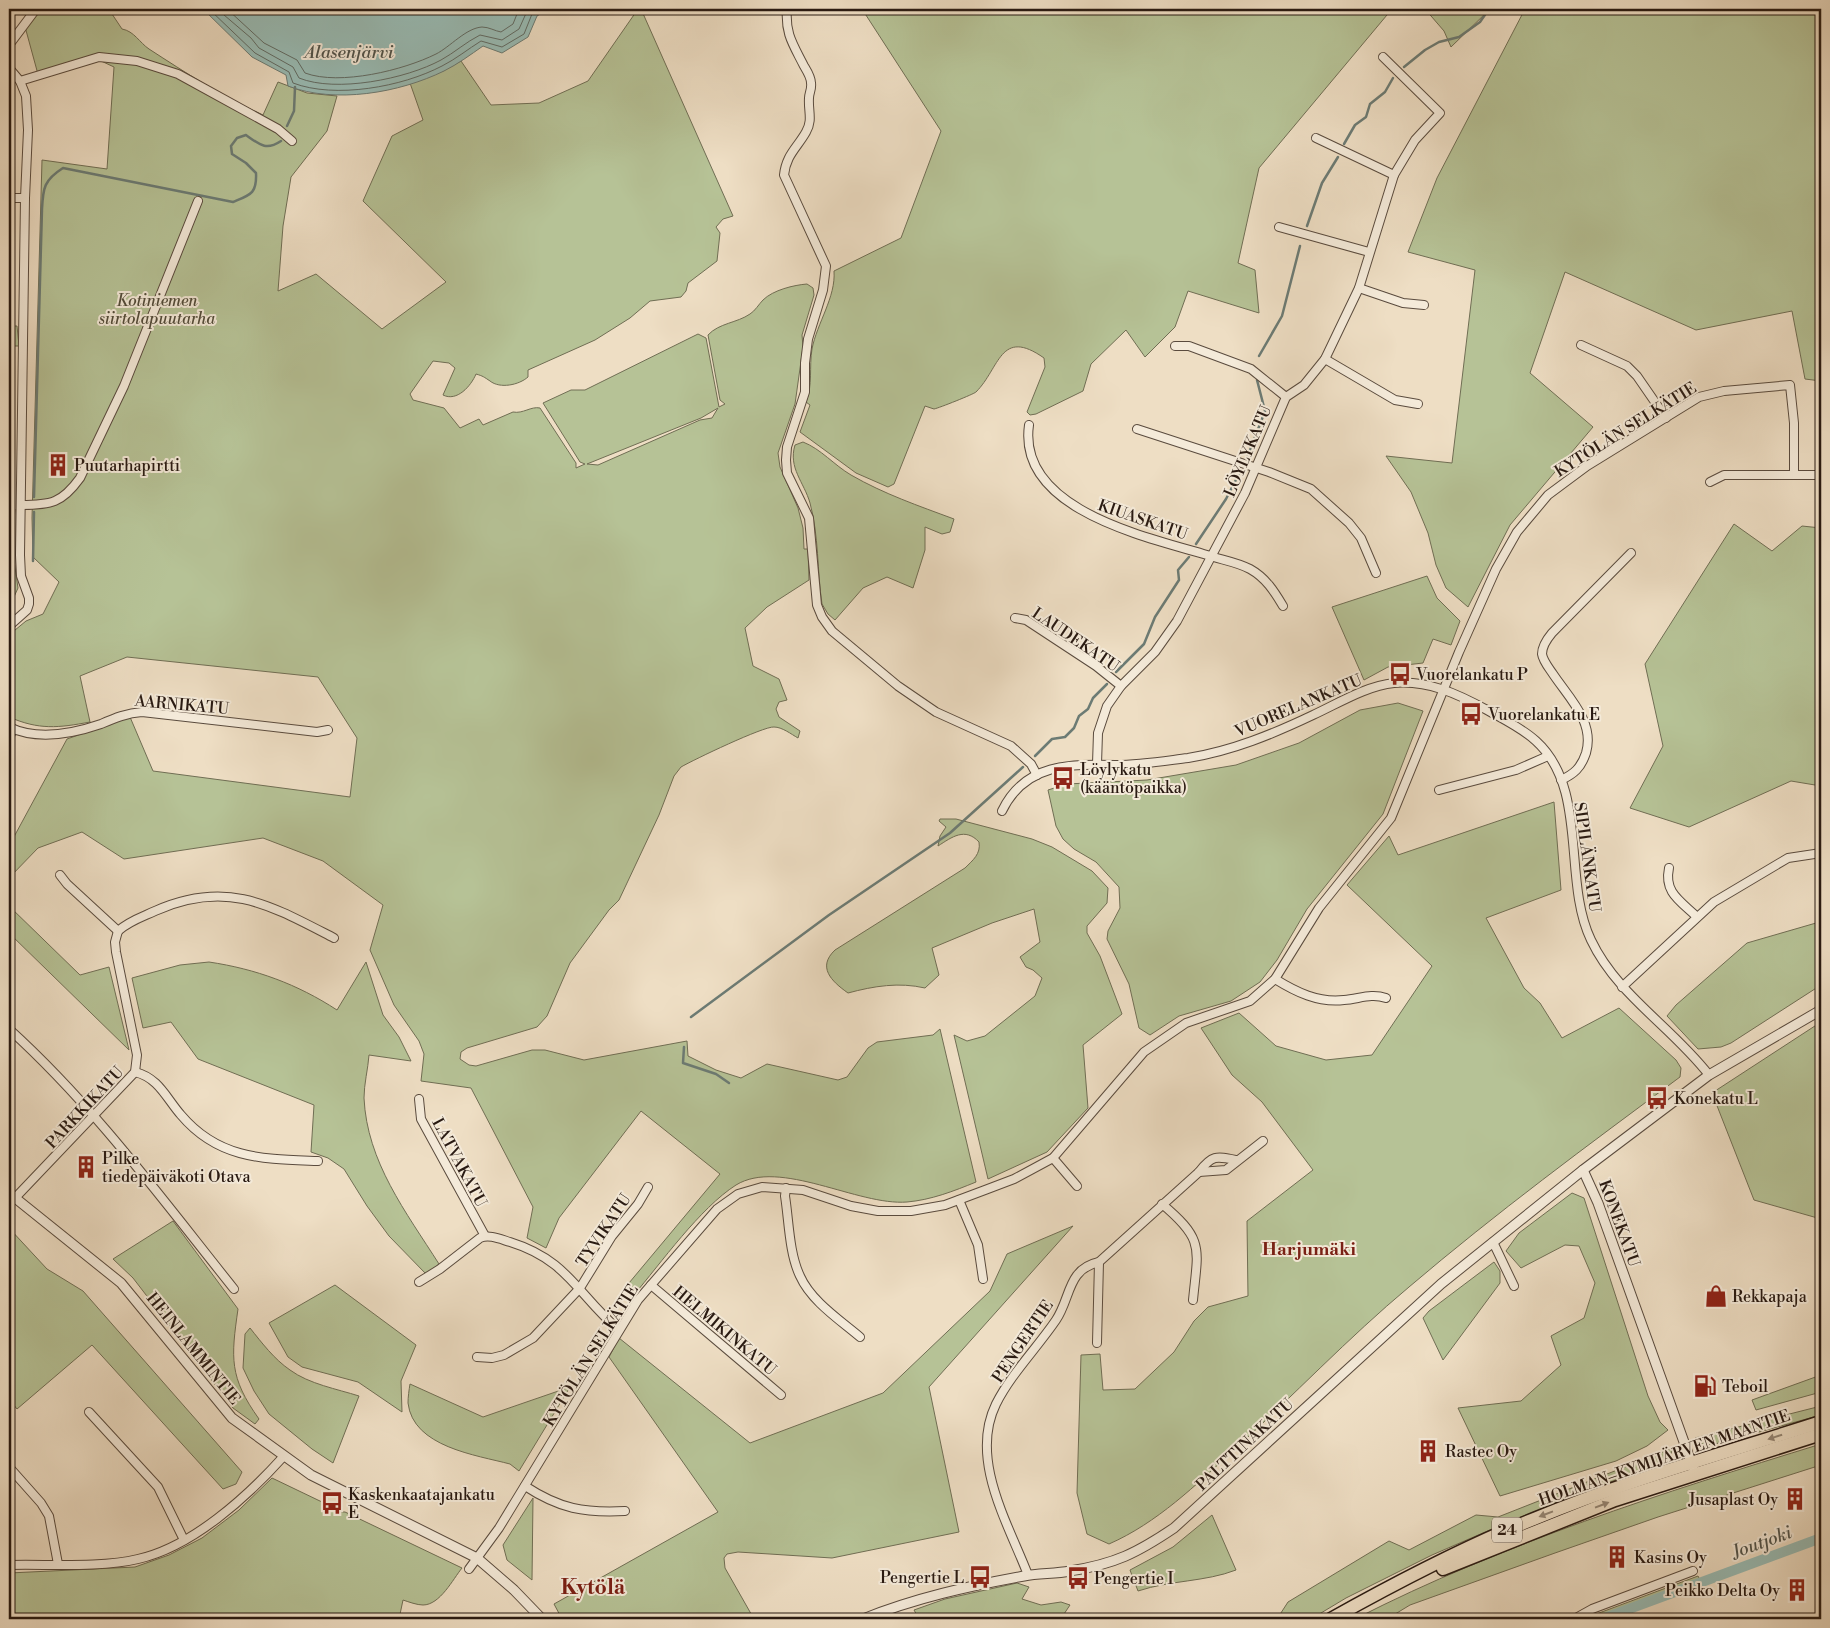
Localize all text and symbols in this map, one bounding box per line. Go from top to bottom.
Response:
water label: Alasenjärvi [302,41,394,64]
park label: Kotiniemen siirtolapuutarha [98,291,215,329]
street label: KYTÖLÄN SELKÄTIE [1550,376,1700,482]
street label: LÖYLYKATU [1218,402,1276,500]
building icon: Puutarhapirtti [45,452,71,478]
place label: Puutarhapirtti [74,456,180,476]
street label: KIUASKATU [1095,495,1190,545]
street label: LAUDEKATU [1028,603,1123,677]
bus stop icon: Vuorelankatu P [1387,661,1413,687]
place label: Vuorelankatu P [1415,665,1528,685]
street label: VUORELANKATU [1231,670,1365,742]
street label: AARNIKATU [133,691,230,719]
bus stop icon: Vuorelankatu E [1458,701,1484,727]
place label: Vuorelankatu E [1487,705,1600,725]
place label: Löylykatu (kääntöpaikka) [1080,760,1187,798]
bus stop icon: Löylykatu (kääntöpaikka) [1050,765,1076,791]
street label: SIPILÄNKATU [1569,801,1606,914]
street label: PARKKIKATU [41,1062,128,1153]
bus stop icon: Konekatu L [1644,1085,1670,1111]
place label: Konekatu L [1674,1089,1758,1109]
street label: LATVAKATU [427,1115,491,1211]
place label: Pilke tiedepäiväkoti Otava [102,1149,251,1187]
building icon: Pilke tiedepäiväkoti Otava [73,1154,99,1180]
street label: KONEKATU [1594,1177,1644,1270]
street label: TYVIKATU [572,1190,636,1271]
district label: Harjumäki [1262,1238,1356,1261]
street label: KYTÖLÄN SELKÄTIE [537,1280,643,1430]
street label: HELMIKINKATU [669,1282,780,1380]
shop icon: Rekkapaja [1703,1283,1729,1309]
place label: Rekkapaja [1732,1287,1808,1307]
street label: HEINLAMMINTIE [142,1288,245,1409]
street label: PENGERTIE [988,1296,1058,1387]
fuel station icon: Teboil [1692,1373,1718,1399]
place label: Teboil [1722,1377,1768,1397]
street label: PALTTINAKATU [1192,1394,1298,1495]
street label: HOLMAN–KYMIJÄRVEN MAANTIE [1536,1404,1793,1510]
one-way arrow [1767,1433,1782,1441]
building icon: Rastec Oy [1415,1438,1441,1464]
place label: Rastec Oy [1445,1442,1517,1462]
place label: Kaskenkaatajankatu E [348,1485,495,1523]
building icon: Jusaplast Oy [1782,1486,1808,1512]
bus stop icon: Kaskenkaatajankatu E [319,1490,345,1516]
place label: Jusaplast Oy [1687,1490,1778,1510]
one-way arrow [1595,1501,1610,1509]
one-way arrow [1539,1511,1554,1518]
road number: 24 [1492,1518,1522,1542]
water label: Joutjoki [1727,1521,1795,1565]
building icon: Kasins Oy [1604,1544,1630,1570]
place label: Kasins Oy [1634,1548,1707,1568]
bus stop icon: Pengertie L [967,1564,993,1590]
bus stop icon: Pengertie I [1065,1565,1091,1591]
place label: Pengertie L [880,1568,964,1588]
place label: Pengertie I [1094,1569,1173,1589]
district label: Kytölä [561,1575,626,1601]
building icon: Peikko Delta Oy [1784,1577,1810,1603]
place label: Peikko Delta Oy [1665,1581,1780,1601]

